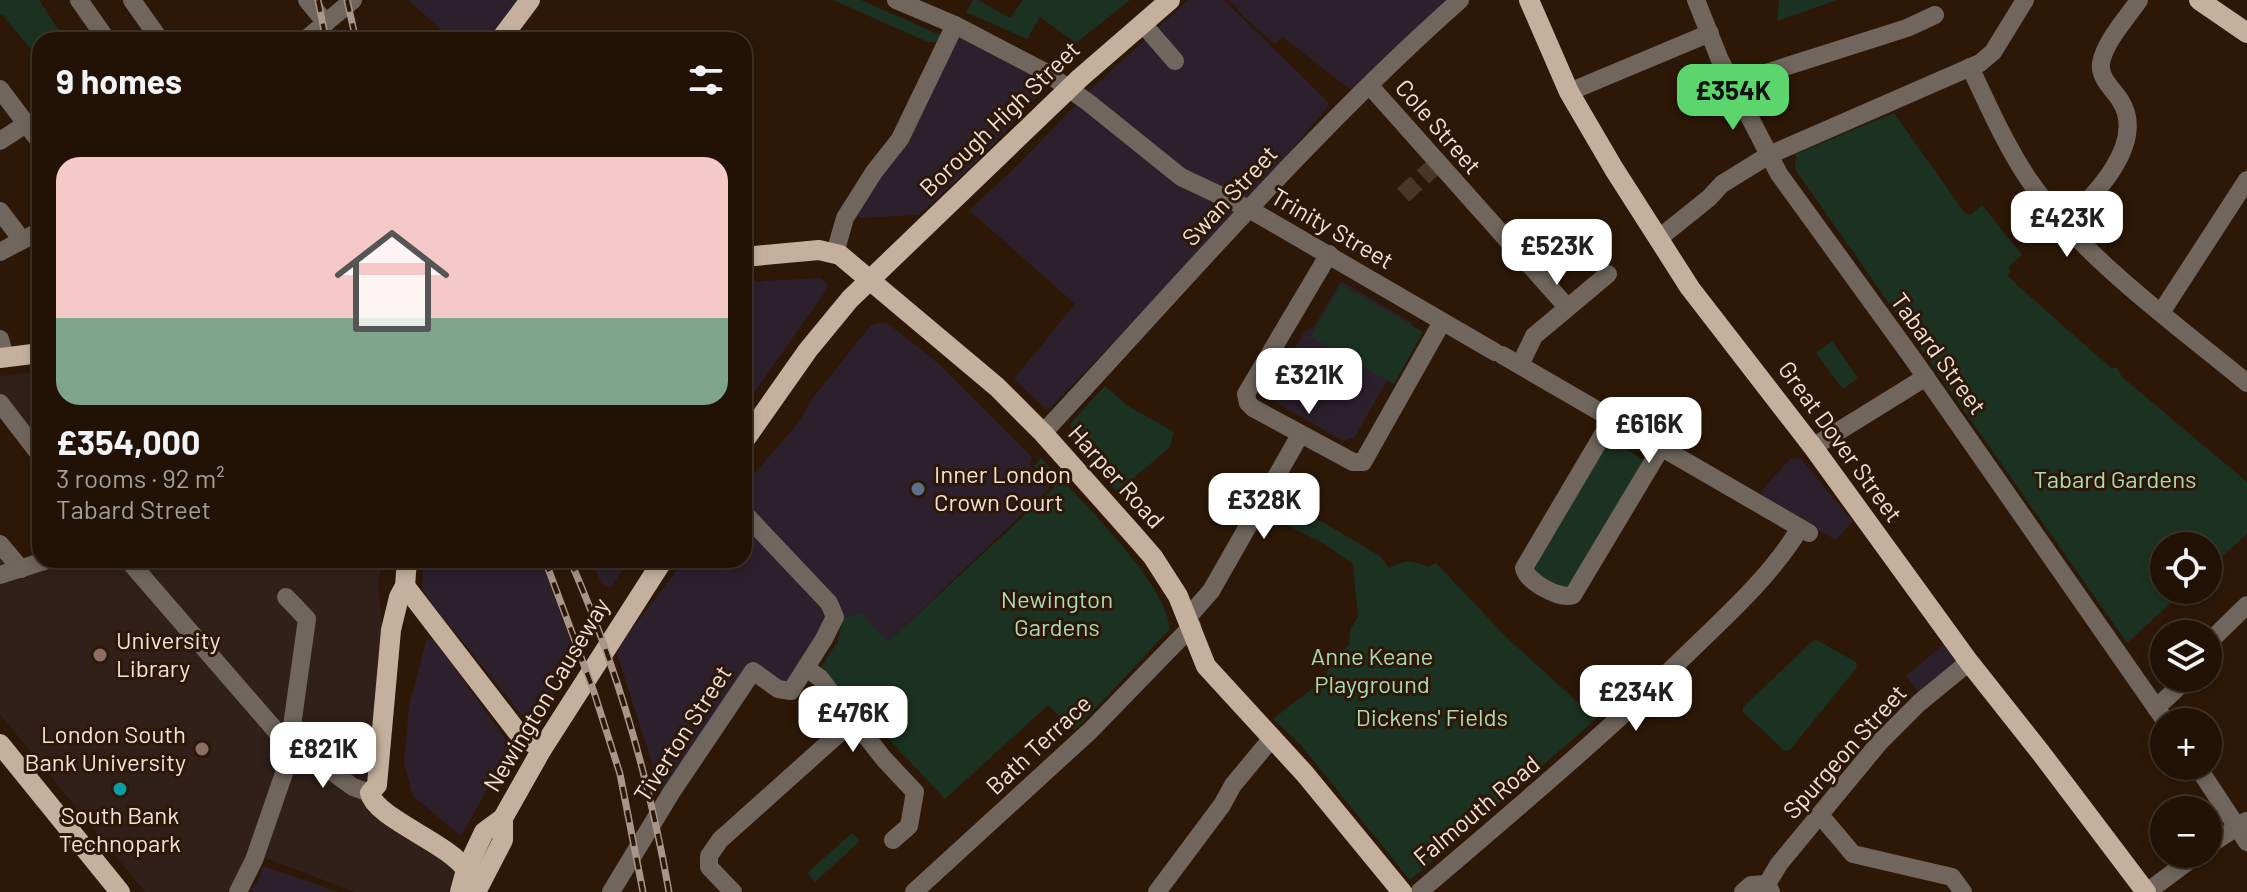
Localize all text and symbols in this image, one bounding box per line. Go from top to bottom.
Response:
street label: Borough High Street [913,34,1085,202]
icon: filters [684,58,728,102]
text: 9 homes [56,60,182,101]
pin: £354K [1677,64,1789,132]
street label: Cole Street [1390,73,1488,179]
text: £354K [1695,74,1771,105]
street label: Swan Street [1175,139,1283,251]
street label: Trinity Street [1266,181,1399,274]
pin: £423K [2011,191,2123,259]
text: £423K [2029,201,2105,232]
icon: home [320,209,464,353]
pin: £523K [1501,219,1613,287]
text: £523K [1520,229,1594,260]
street label: Tabard Street [1885,287,1993,419]
pin: £321K [1253,348,1365,416]
street label: Great Dover Street [1773,355,1909,527]
text: £321K [1274,358,1344,389]
pin: £616K [1593,397,1705,465]
text: £616K [1614,407,1684,438]
street label: Harper Road [1063,418,1171,534]
text: £354,000 [56,421,200,462]
place label: Inner London Crown Court [934,459,1071,516]
text: 3 rooms · 92 m² [56,462,225,493]
park label: Tabard Gardens [2033,464,2197,493]
pin: £328K [1208,473,1320,541]
marker: Inner London Crown Court [909,480,927,498]
text: £328K [1227,483,1301,514]
text: Tabard Street [56,493,211,524]
map controls [2150,532,2222,868]
button: locate [2150,532,2222,604]
park label: Newington Gardens [1001,584,1113,641]
street label: Newington Causeway [476,592,615,796]
button: layers [2150,620,2222,692]
place label: University Library [116,625,221,682]
park label: Anne Keane Playground [1311,641,1433,698]
marker: University Library [91,646,109,664]
street label: Tiverton Street [627,659,737,807]
pin: £234K [1580,665,1692,733]
text: £234K [1598,675,1674,706]
street label: Spurgeon Street [1776,678,1912,824]
pin: £476K [797,686,909,754]
street label: Bath Terrace [979,688,1097,800]
text: £476K [817,696,889,727]
park label: Dickens' Fields [1356,702,1508,731]
button: + [2150,708,2222,780]
place label: London South Bank University [25,719,186,776]
pin: £821K [267,722,379,790]
text: £821K [288,732,358,763]
marker: London South Bank University [193,740,211,758]
street label: Falmouth Road [1407,749,1545,871]
marker: South Bank Technopark [111,780,129,798]
button: − [2150,796,2222,868]
place label: South Bank Technopark [59,800,181,857]

